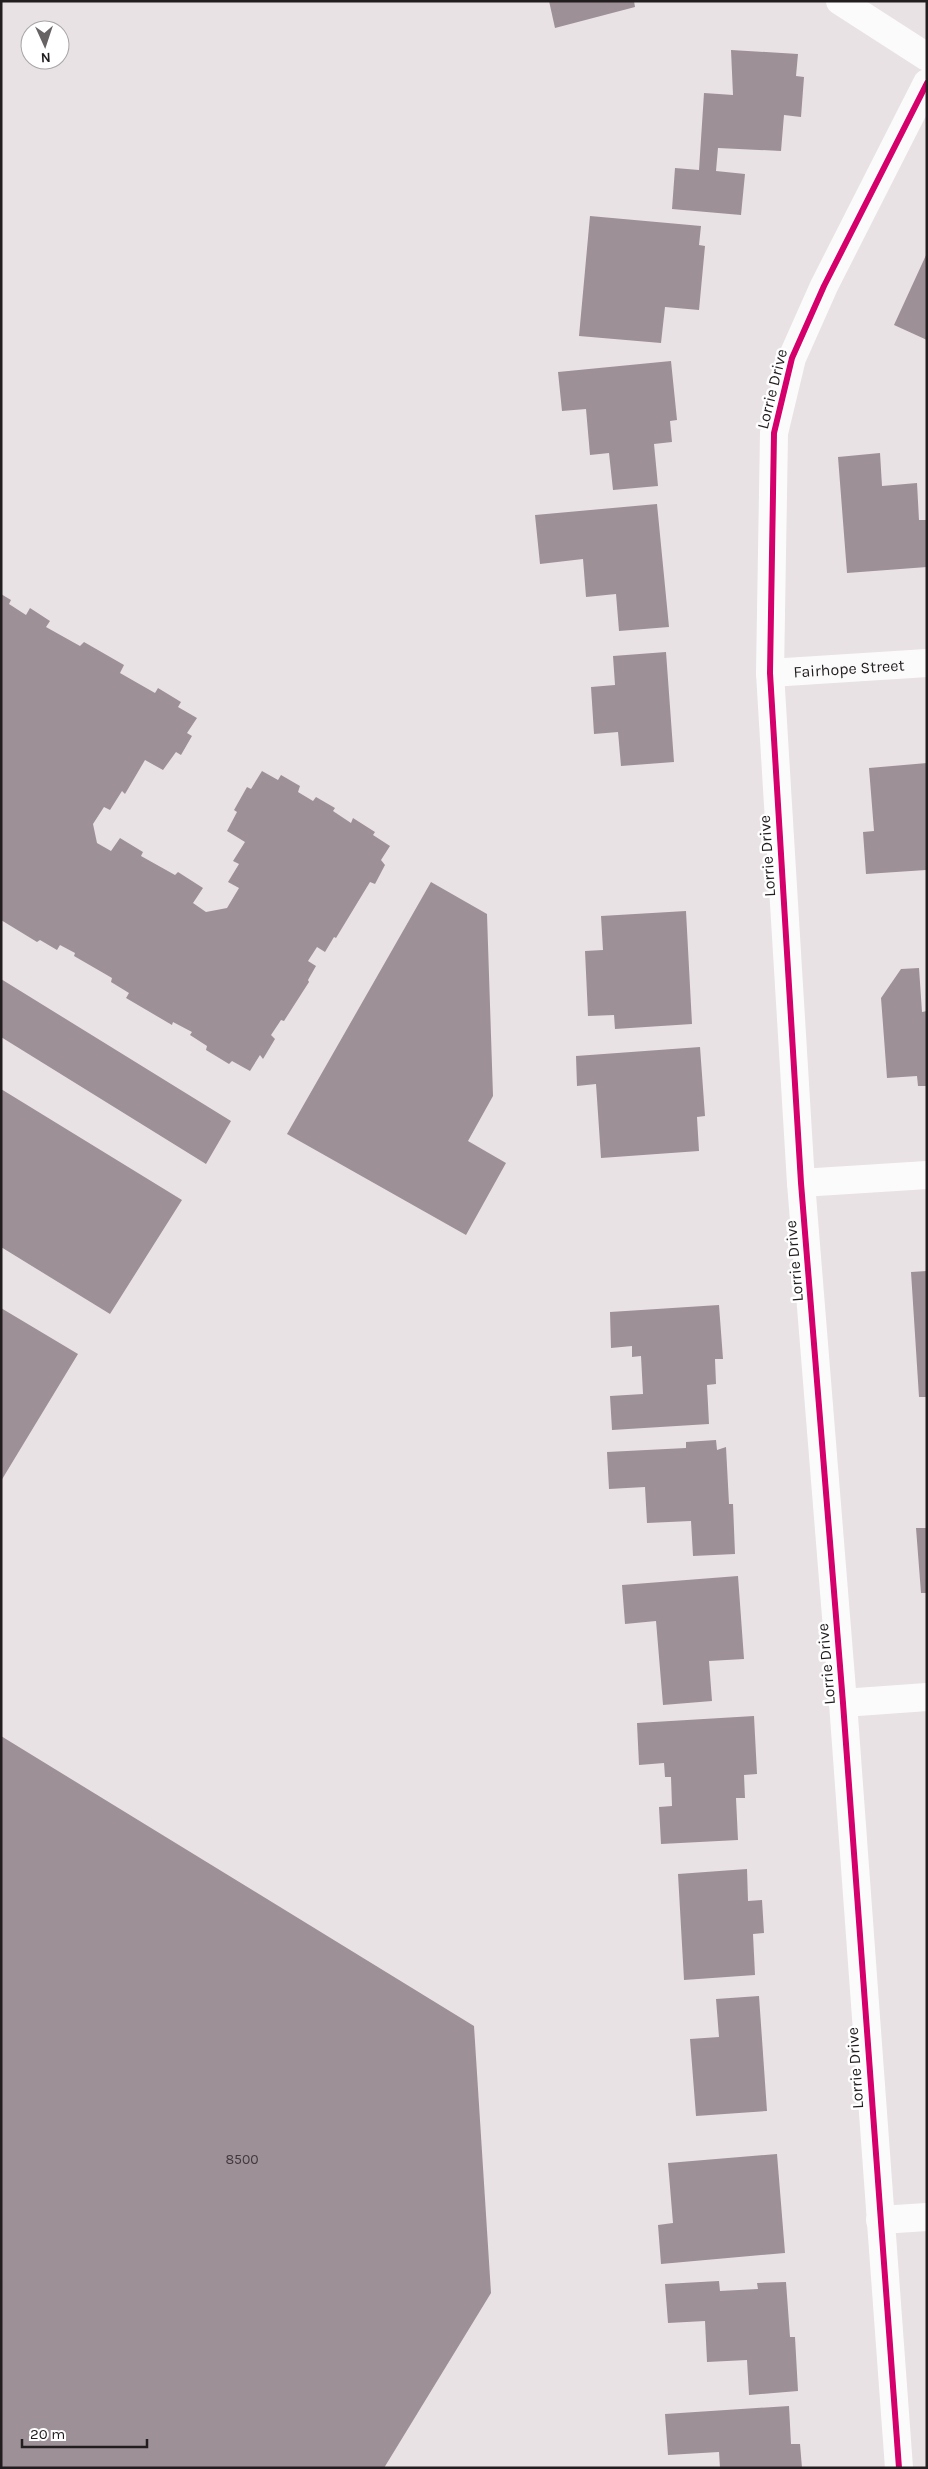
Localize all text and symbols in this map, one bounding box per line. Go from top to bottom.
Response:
north arrow [20,20,70,70]
text: N [40,49,51,66]
street label: Lorrie Drive [753,347,791,431]
street label: Fairhope Street [793,655,905,681]
street label: Lorrie Drive [755,814,779,898]
street label: Lorrie Drive [781,1219,807,1303]
street label: Lorrie Drive [813,1622,839,1706]
street label: Lorrie Drive [843,2026,867,2110]
house number: 8500 [225,2151,259,2168]
scale bar [22,2416,148,2448]
text: 20 m [30,2425,65,2443]

